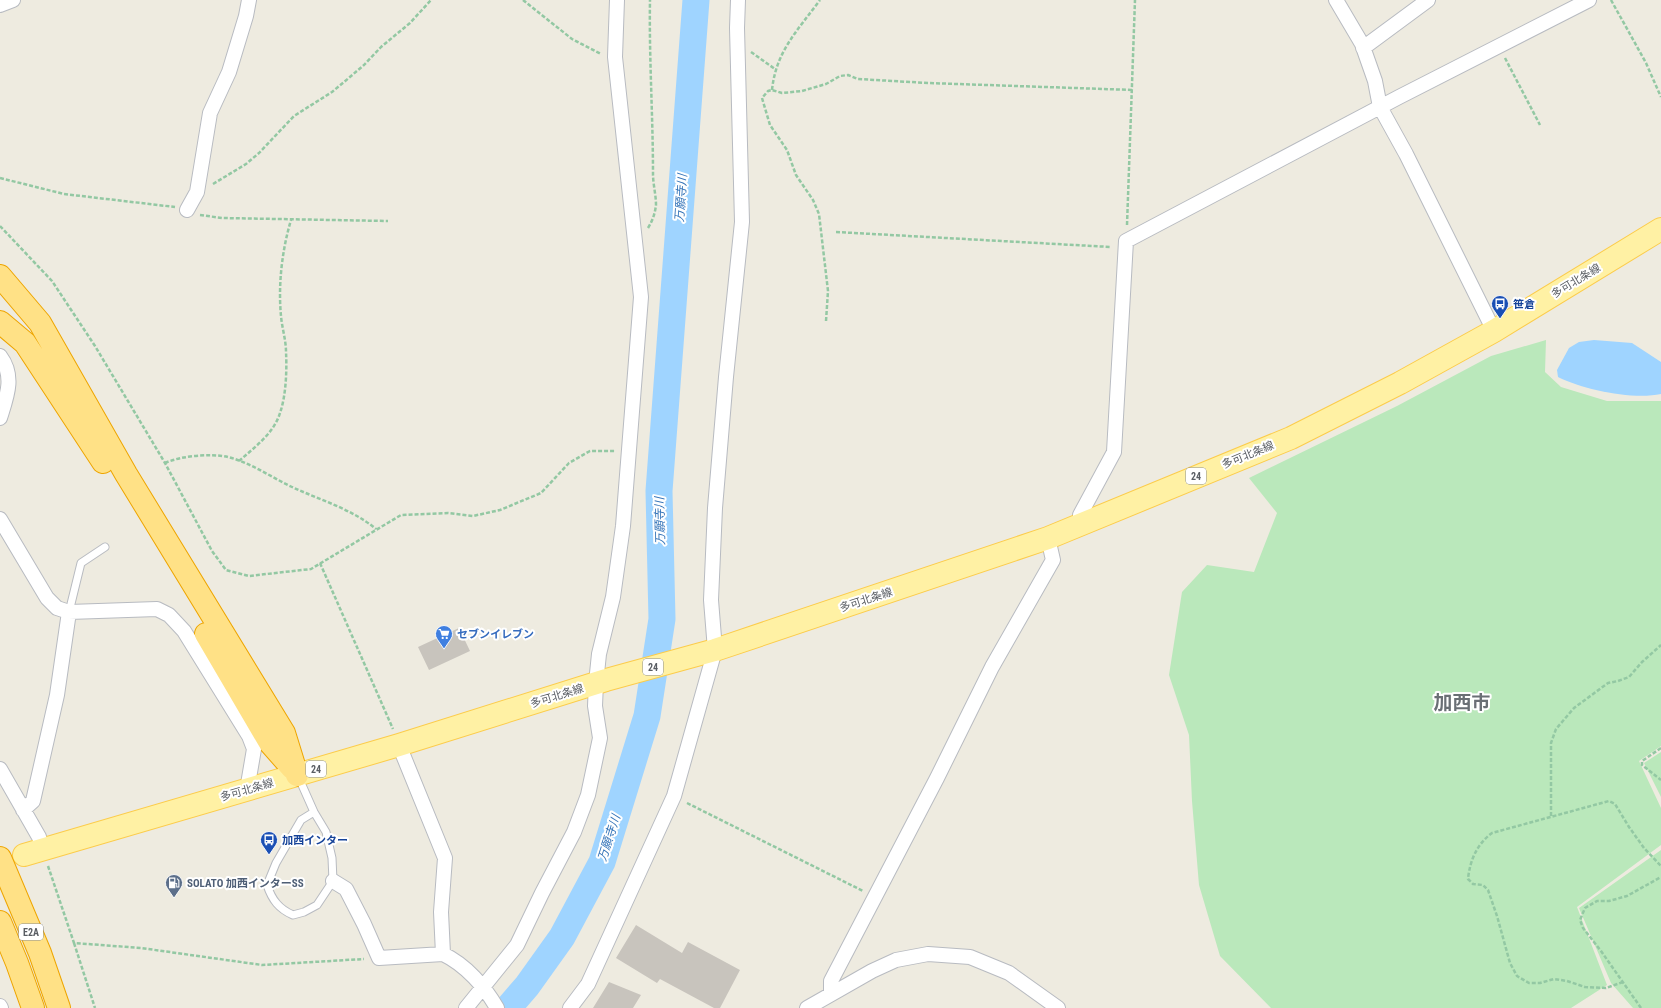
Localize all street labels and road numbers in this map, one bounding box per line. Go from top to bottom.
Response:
street label: 多可北条線 [1549,261,1603,301]
street label: 多可北条線 [1220,439,1276,471]
road number: 24 [1186,468,1206,484]
street label: 多可北条線 [838,585,894,615]
road number: 24 [643,659,663,675]
street label: 多可北条線 [529,682,585,710]
road number: 24 [306,761,326,777]
street label: 多可北条線 [219,776,275,804]
road number: E2A [19,924,43,940]

